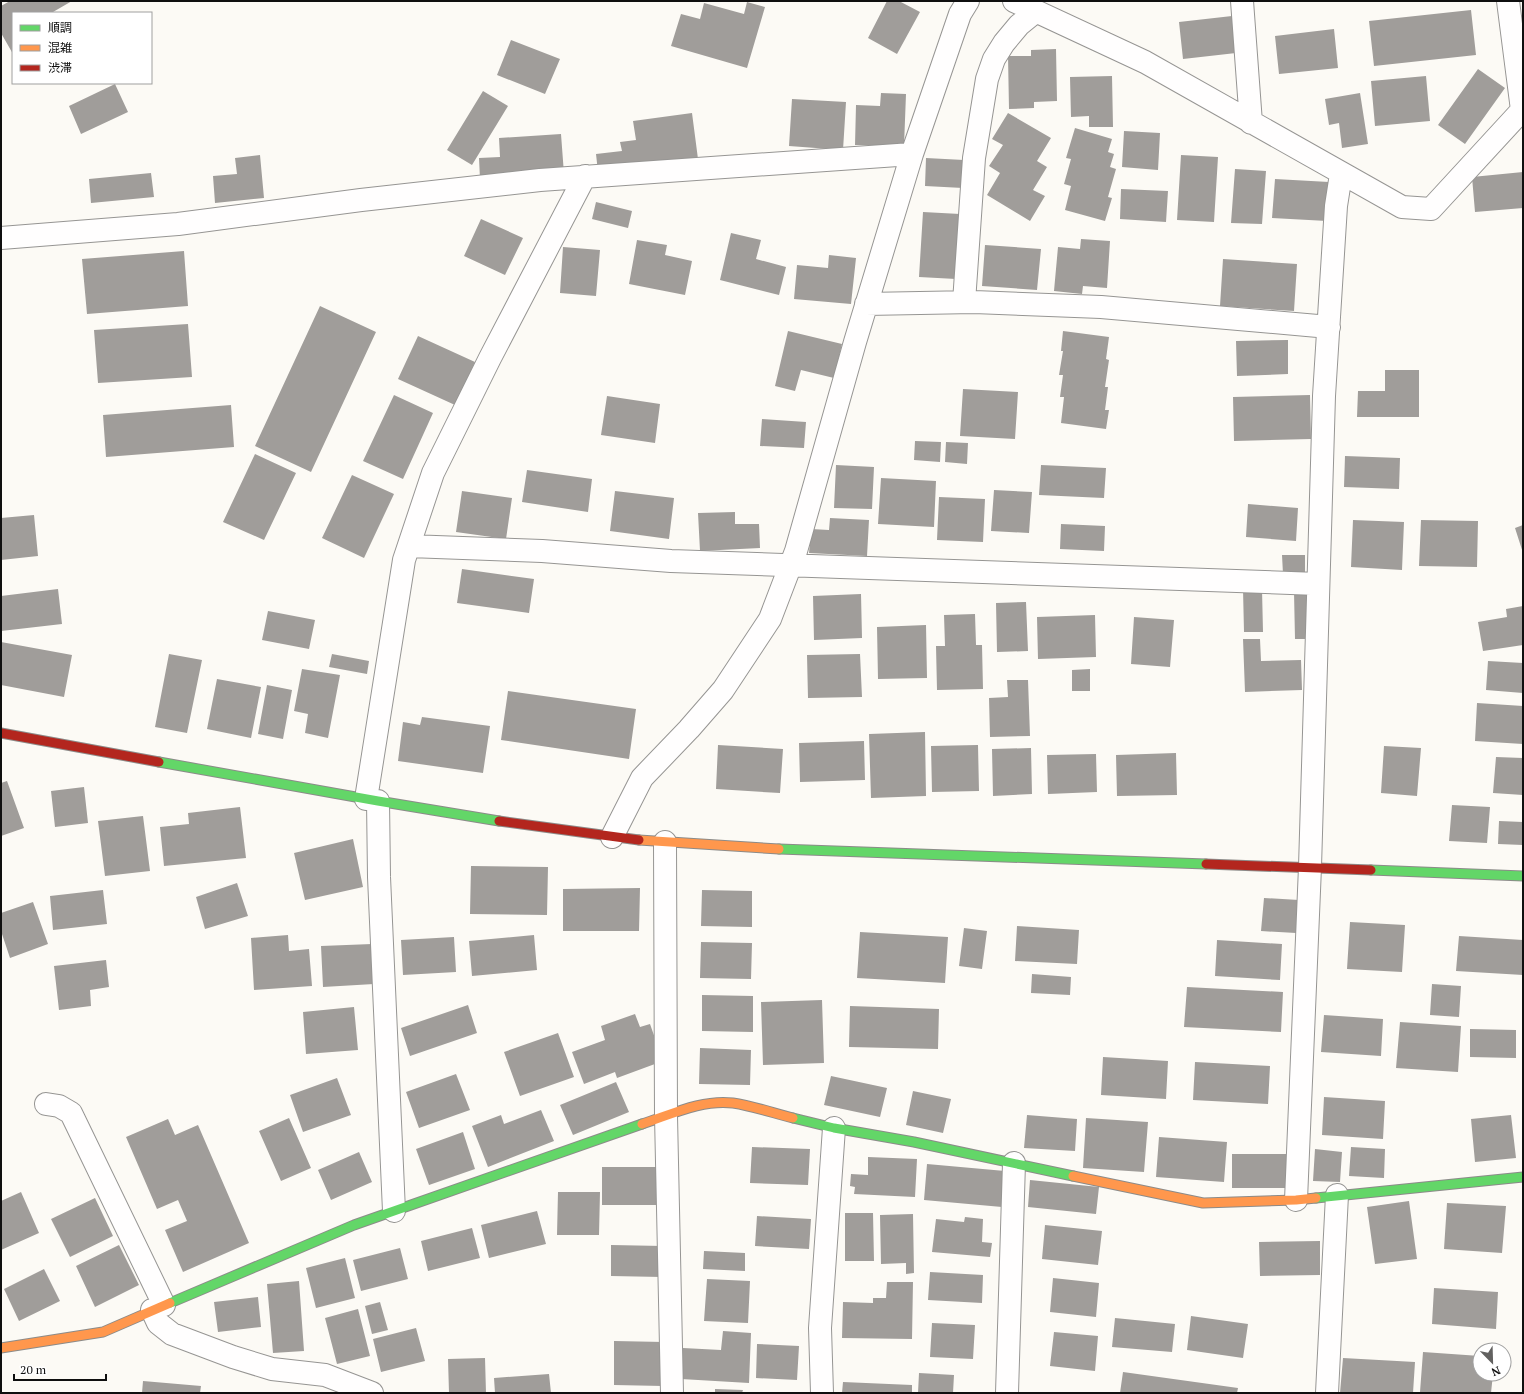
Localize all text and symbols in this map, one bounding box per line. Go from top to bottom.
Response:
legend [12,12,152,84]
text: 順調 [48,20,72,35]
text: 混雑 [48,40,72,55]
text: 渋滞 [48,60,72,75]
north arrow [1472,1342,1512,1382]
scale bar [14,1356,106,1382]
text: 20 m [20,1362,47,1377]
text: N [1489,1363,1502,1380]

